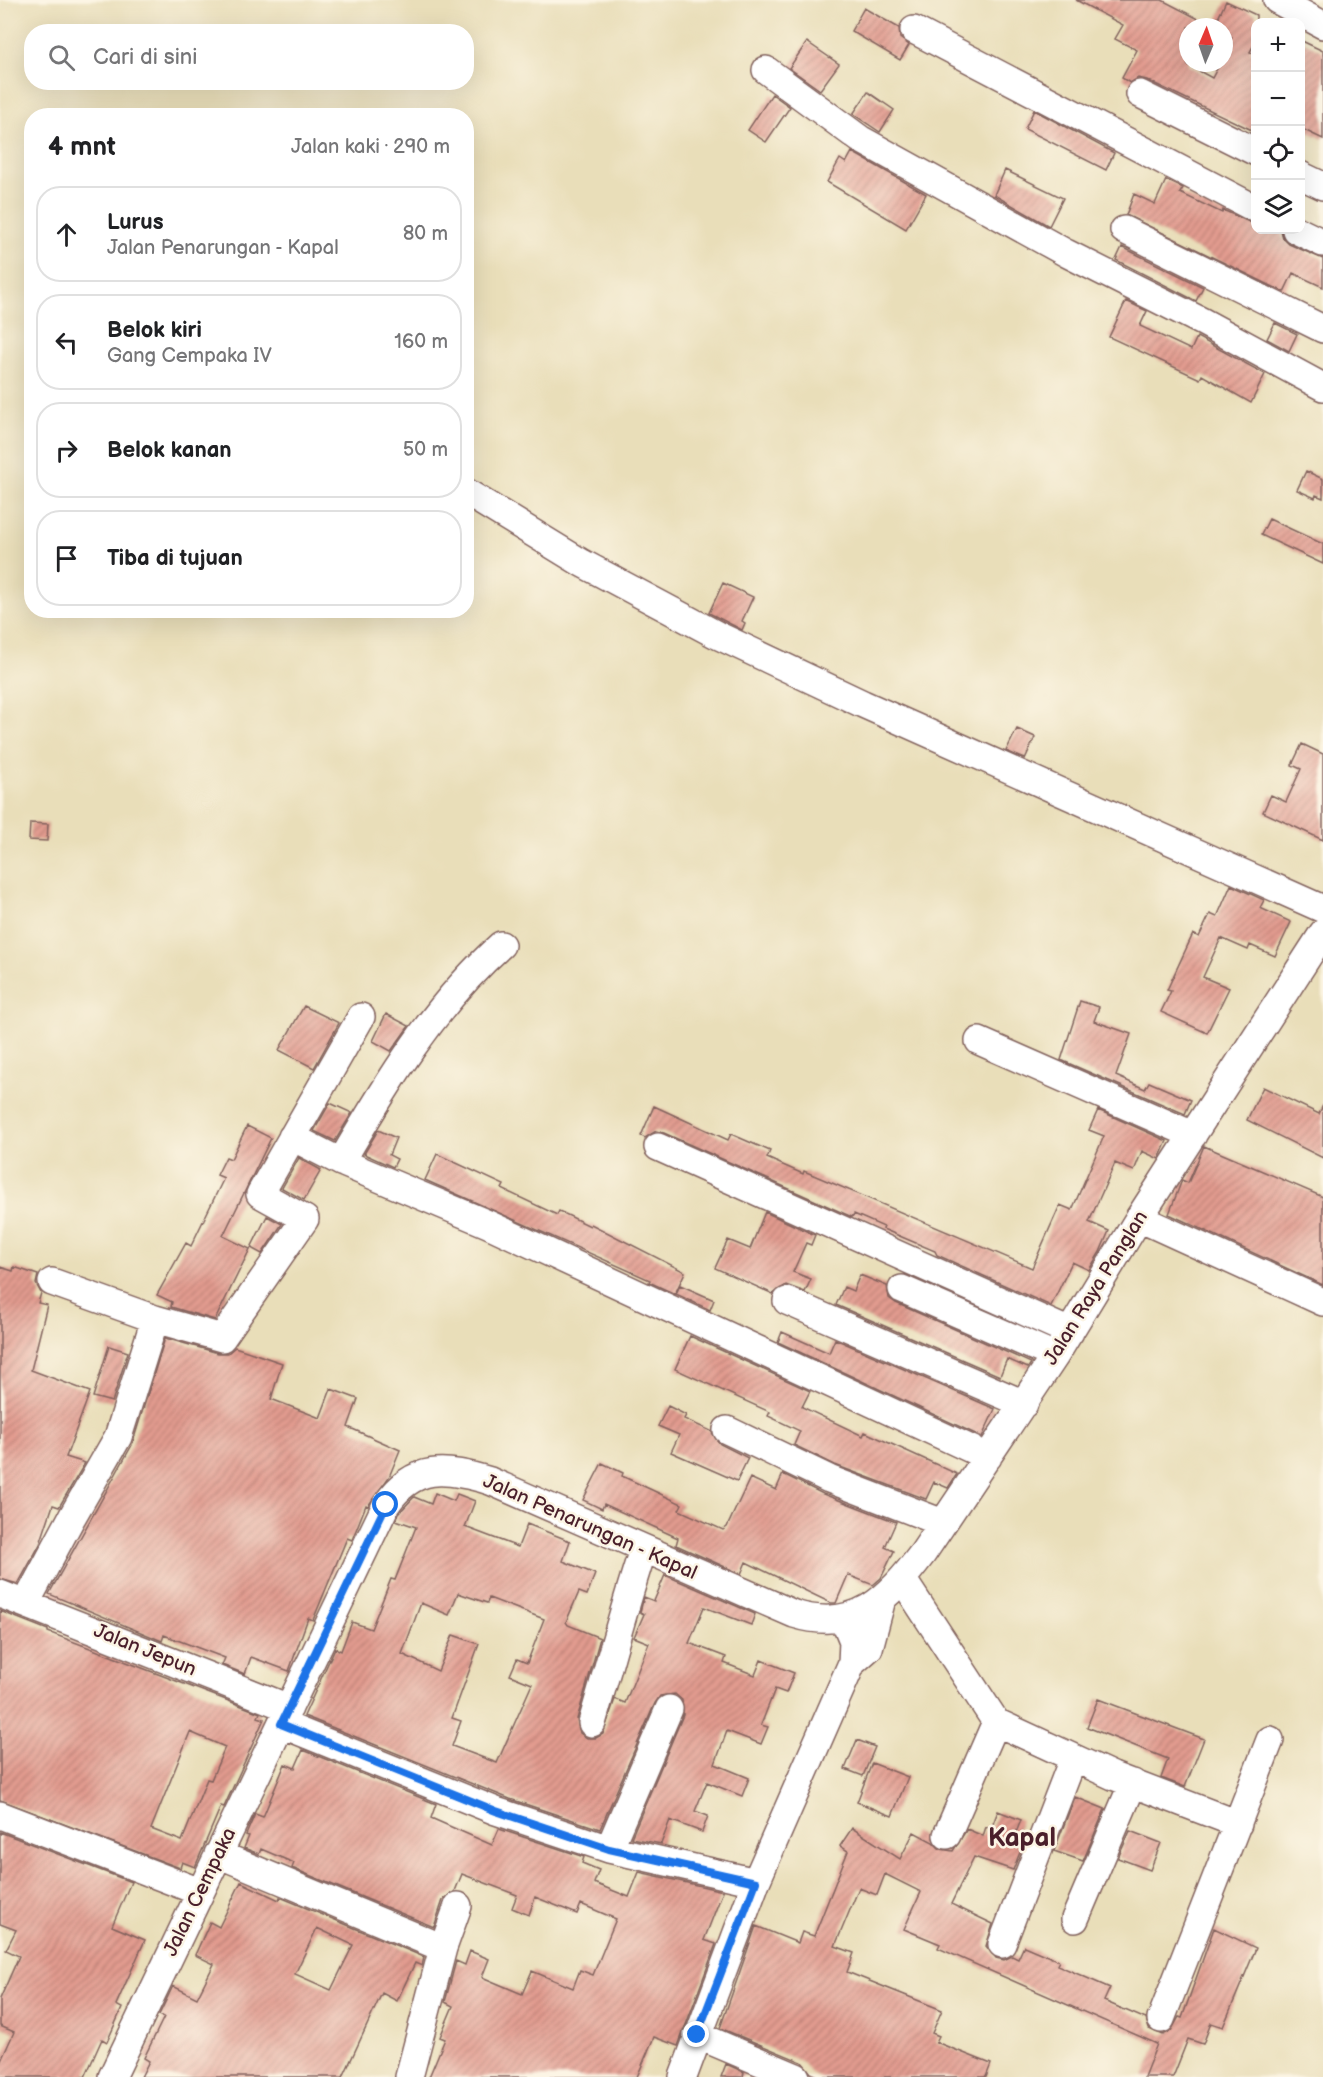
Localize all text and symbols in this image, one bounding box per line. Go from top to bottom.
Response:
north arrow [1179,18,1233,72]
map controls [1251,18,1305,234]
button: + [1251,18,1305,72]
search box [24,24,474,90]
icon: search [45,41,78,74]
text: Cari di sini [93,44,197,71]
button: − [1251,72,1305,126]
button: locate [1251,126,1305,180]
text: 4 mnt [48,132,116,163]
text: Jalan kaki · 290 m [291,135,450,159]
button: layers [1251,180,1305,234]
text: Lurus [107,209,163,236]
icon: ahead [50,218,83,251]
text: 80 m [403,222,448,246]
text: Jalan Penarungan - Kapal [107,236,339,260]
text: Belok kiri [107,317,202,344]
icon: left [50,326,83,359]
text: 160 m [394,330,448,354]
text: Gang Cempaka IV [107,344,272,368]
icon: right [50,434,83,467]
text: Belok kanan [107,437,232,464]
text: 50 m [403,438,448,462]
icon: arrive [50,542,83,575]
text: Tiba di tujuan [107,545,243,572]
street label: Jalan Raya Panglan [1039,1206,1153,1370]
street label: Jalan Penarungan - Kapal [479,1469,701,1585]
route start [372,1491,398,1517]
street label: Jalan Jepun [90,1619,200,1681]
district label: Kapal [988,1823,1056,1854]
street label: Jalan Cempaka [159,1824,241,1960]
route end [683,2021,709,2047]

